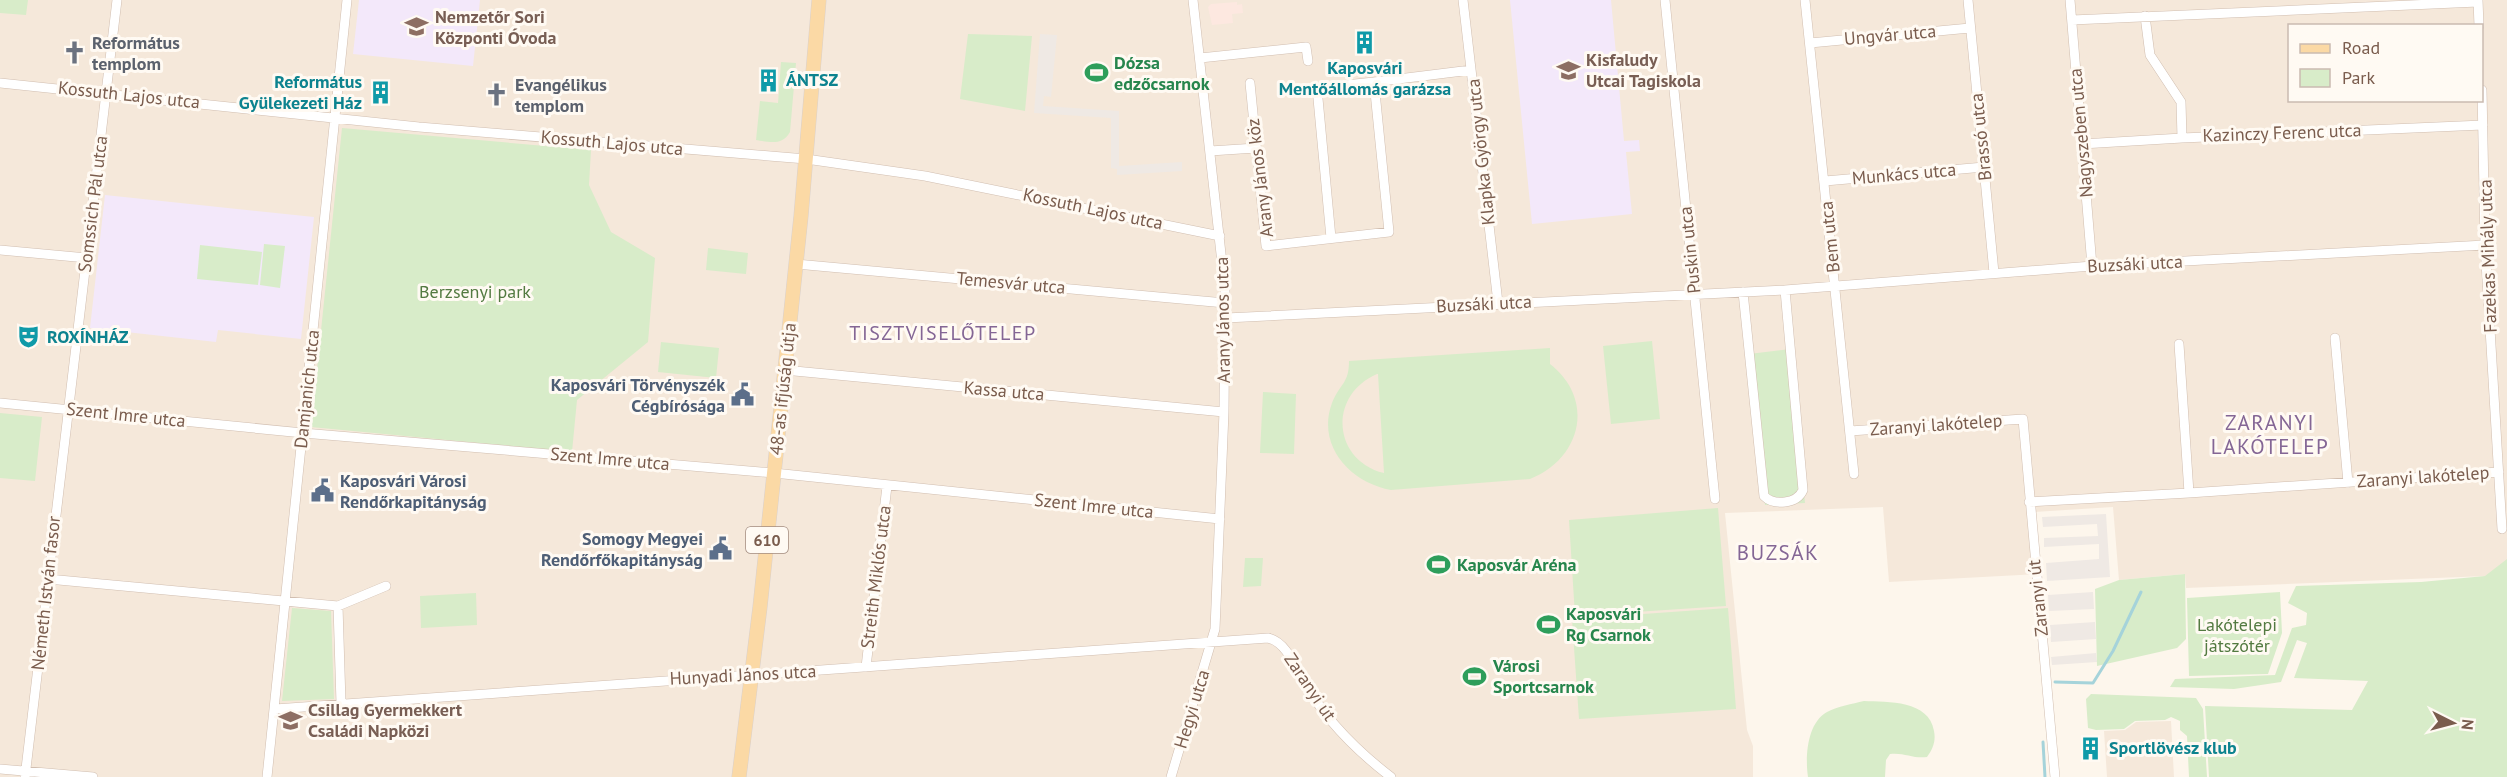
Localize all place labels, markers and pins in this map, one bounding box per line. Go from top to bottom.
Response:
place label: Nemzetőr Sori Központi Óvoda [435,5,556,49]
school or university icon: Nemzetőr Sori Központi Óvoda [404,14,430,40]
building icon: Kaposvári Mentőállomás garázsa [1352,29,1378,55]
place label: Református templom [92,31,180,75]
church icon: Református templom [61,40,87,66]
place label: Kisfaludy Utcai Tagiskola [1586,48,1701,92]
place label: Dózsa edzőcsarnok [1114,51,1210,95]
place label: Kaposvári Mentőállomás garázsa [1279,56,1451,100]
school or university icon: Kisfaludy Utcai Tagiskola [1555,57,1581,83]
sports icon: Dózsa edzőcsarnok [1083,60,1109,86]
building icon: ÁNTSZ [755,67,781,93]
place label: ÁNTSZ [786,68,838,91]
place label: Református Gyülekezeti Ház [239,70,362,114]
place label: Evangélikus templom [515,73,607,117]
building icon: Református Gyülekezeti Ház [367,79,393,105]
church icon: Evangélikus templom [484,82,510,108]
theatre icon: ROXÍNHÁZ [16,324,42,350]
place label: ROXÍNHÁZ [47,325,129,348]
place label: Kaposvári Törvényszék Cégbírósága [551,373,725,417]
public building icon: Kaposvári Törvényszék Cégbírósága [730,382,756,408]
place label: Kaposvári Városi Rendőrkapitányság [340,469,487,513]
public building icon: Kaposvári Városi Rendőrkapitányság [309,478,335,504]
place label: Somogy Megyei Rendőrfőkapitányság [541,527,703,571]
public building icon: Somogy Megyei Rendőrfőkapitányság [708,536,734,562]
sports icon: Kaposvár Aréna [1426,552,1452,578]
place label: Kaposvár Aréna [1457,553,1577,576]
place label: Kaposvári Rg Csarnok [1566,602,1651,646]
sports icon: Kaposvári Rg Csarnok [1535,611,1561,637]
place label: Városi Sportcsarnok [1492,654,1594,698]
sports icon: Városi Sportcsarnok [1462,663,1488,689]
place label: Csillag Gyermekkert Családi Napközi [308,698,463,742]
school or university icon: Csillag Gyermekkert Családi Napközi [277,707,303,733]
building icon: Sportlövész klub [2078,735,2104,761]
place label: Sportlövész klub [2109,736,2237,759]

